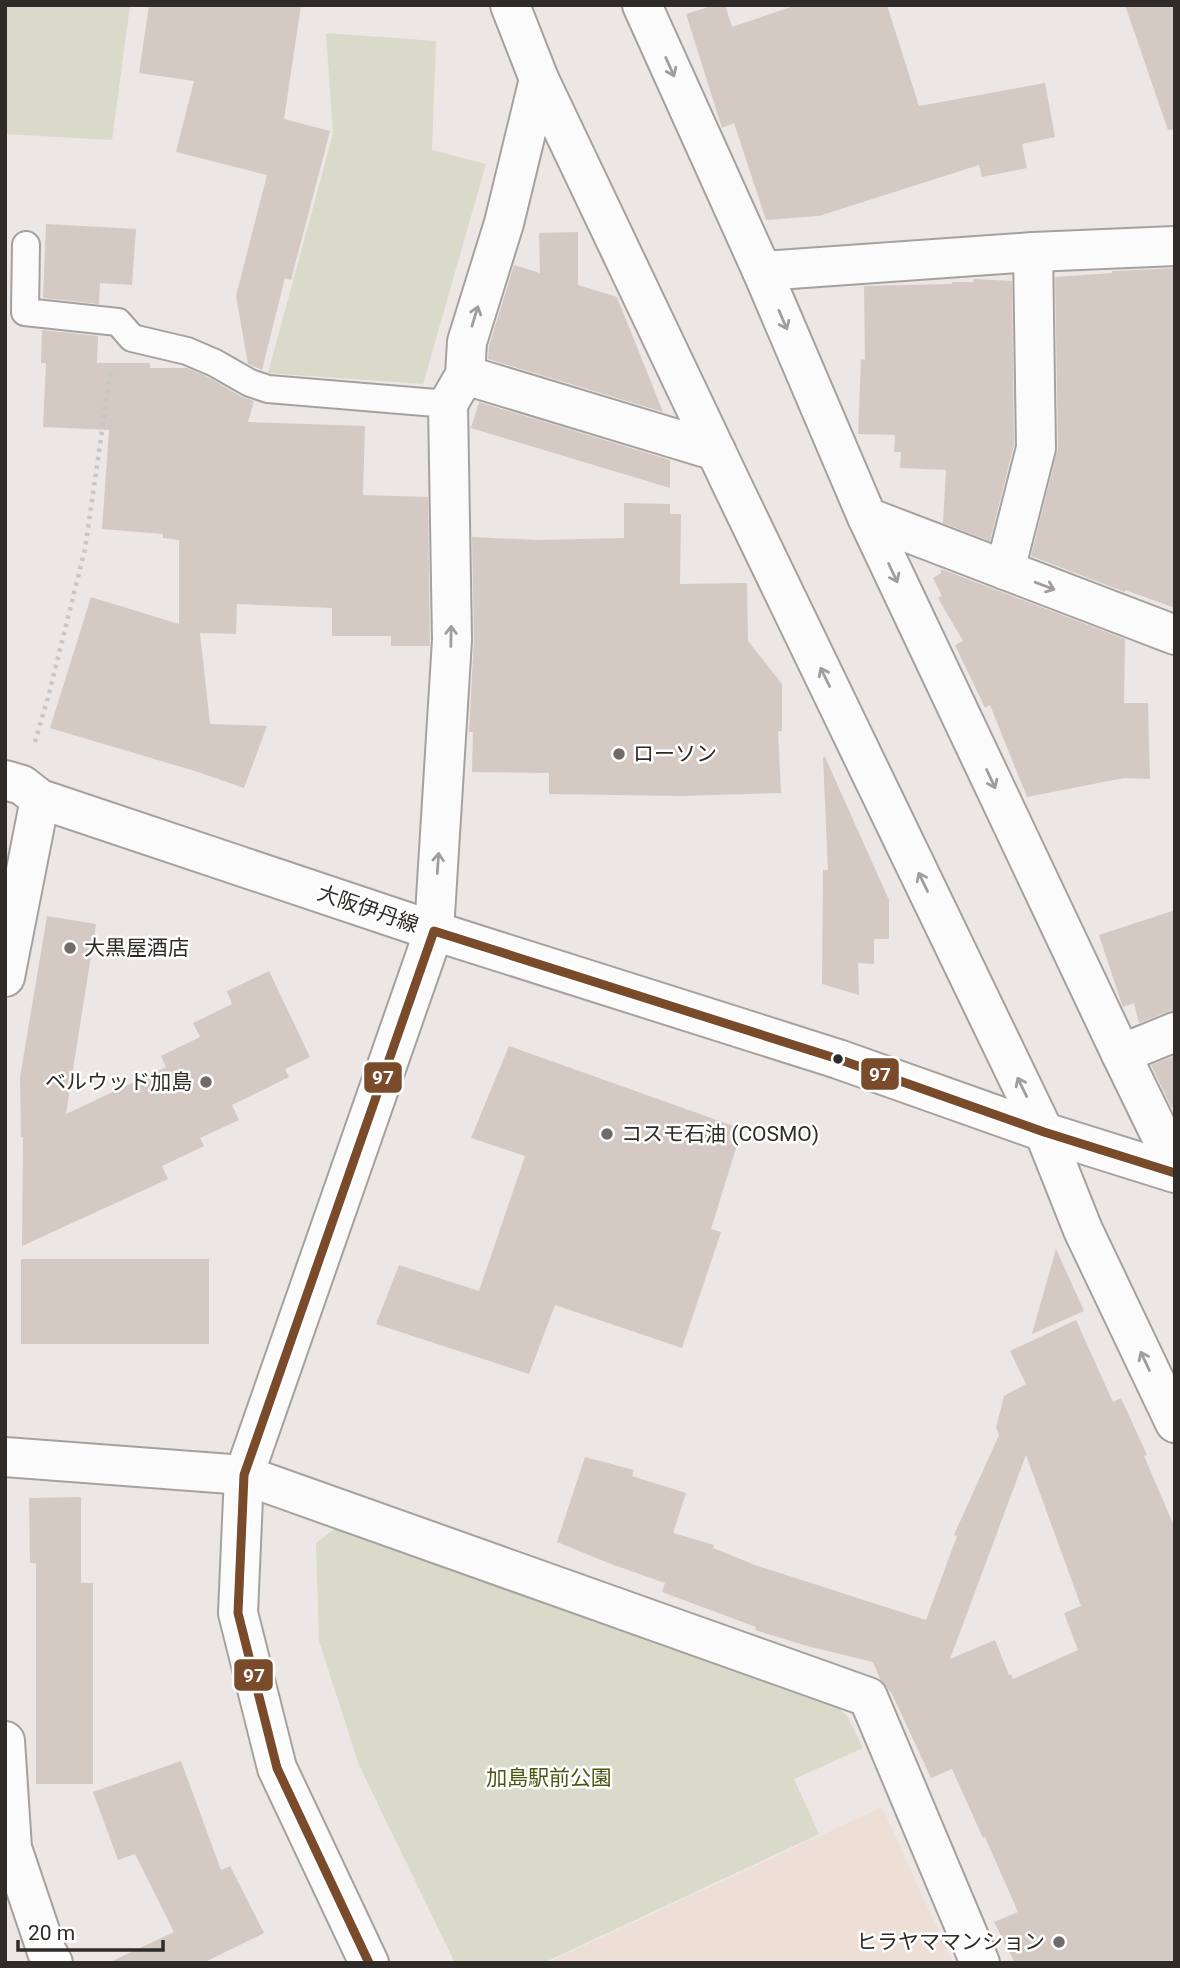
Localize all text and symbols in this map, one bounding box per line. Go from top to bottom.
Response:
one-way arrow [664,56,677,78]
one-way arrow [470,306,482,328]
one-way arrow [777,309,790,330]
one-way arrow [887,562,901,583]
one-way arrow [1034,580,1055,593]
one-way arrow [444,625,458,648]
one-way arrow [817,667,831,688]
place label: ローソン [633,742,717,766]
marker: ローソン [611,746,627,762]
one-way arrow [984,768,998,789]
one-way arrow [432,852,445,875]
one-way arrow [916,872,930,893]
street label: 大阪伊丹線 [314,881,422,937]
place label: 大黒屋酒店 [84,936,189,960]
marker: 大黒屋酒店 [62,940,78,956]
unlabelled marker [831,1052,845,1066]
line badge: 97 [860,1057,900,1091]
line badge: 97 [363,1061,403,1094]
text: 97 [869,1063,891,1086]
text: 97 [372,1066,394,1089]
place label: ベルウッド加島 [45,1070,192,1094]
marker: ベルウッド加島 [198,1074,214,1090]
one-way arrow [1015,1077,1028,1098]
place label: コスモ石油 (COSMO) [621,1122,819,1146]
marker: コスモ石油 (COSMO) [599,1126,615,1142]
one-way arrow [1138,1351,1152,1372]
line badge: 97 [233,1658,274,1692]
text: 97 [243,1664,265,1687]
park label: 加島駅前公園 [486,1766,612,1790]
scale bar [18,1909,163,1953]
text: 20 m [28,1921,75,1945]
place label: ヒラヤママンション [856,1930,1045,1954]
marker: ヒラヤママンション [1051,1934,1067,1950]

